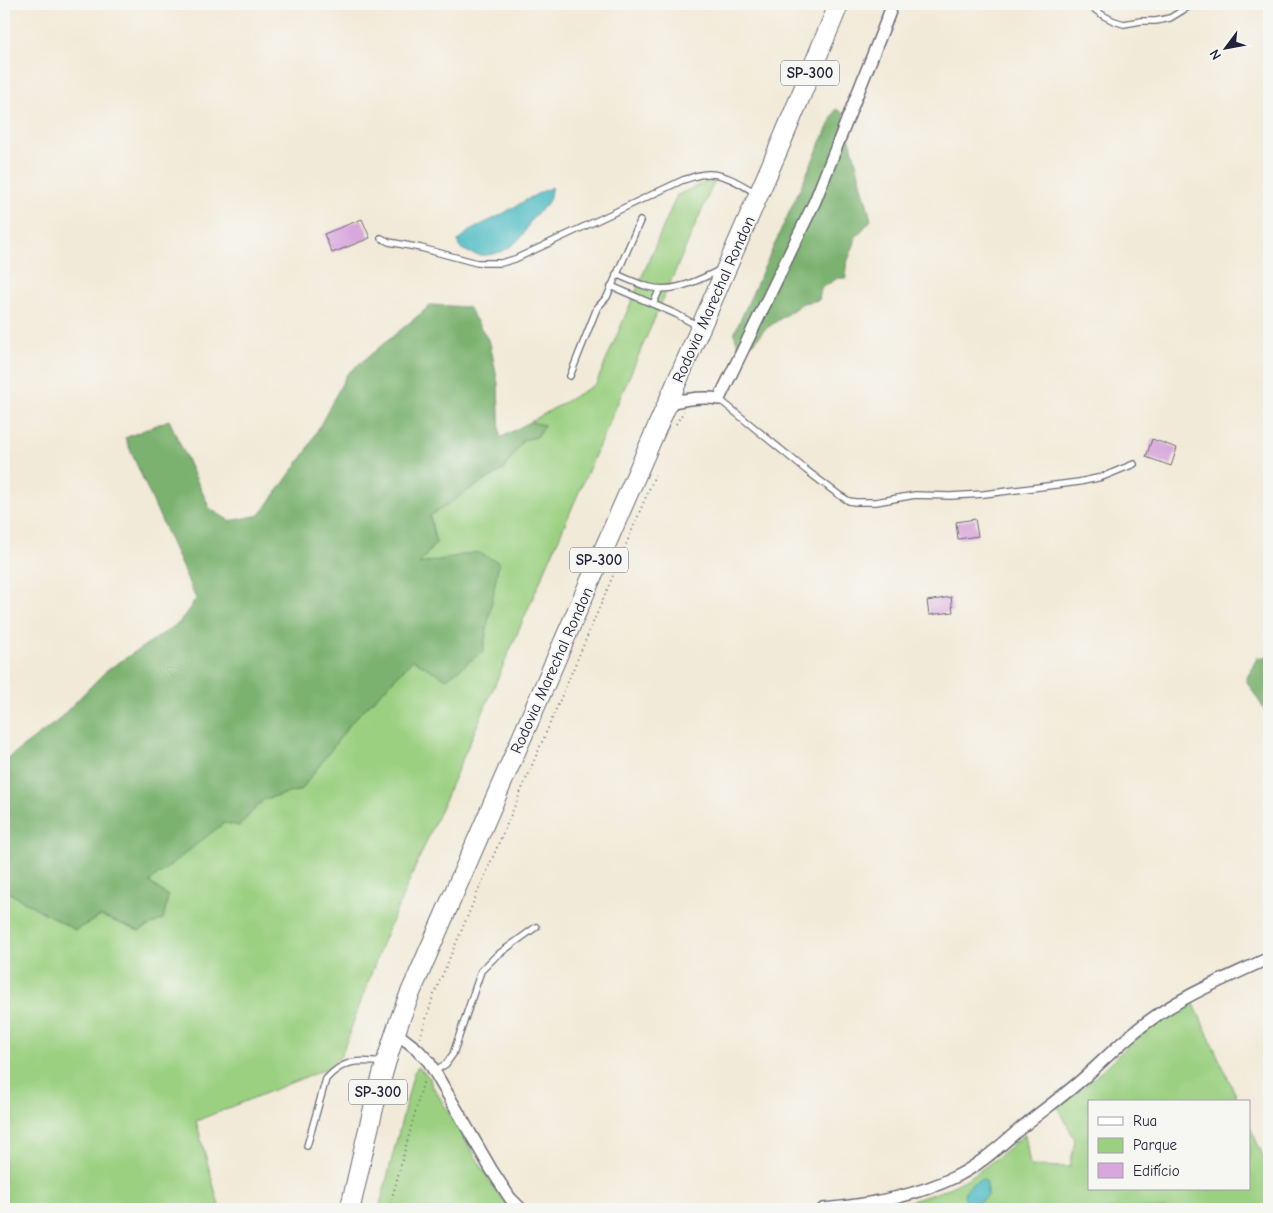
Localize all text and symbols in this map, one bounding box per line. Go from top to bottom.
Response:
north arrow [1200,22,1250,72]
text: N [1206,46,1225,63]
road number: SP-300 [781,60,839,86]
street label: Rodovia Marechal Rondon [669,213,759,385]
road number: SP-300 [570,548,628,572]
street label: Rodovia Marechal Rondon [507,584,597,756]
road number: SP-300 [349,1080,407,1104]
legend [1088,1100,1250,1190]
text: Rua [1133,1112,1157,1130]
text: Parque [1133,1136,1178,1154]
text: Edifício [1133,1162,1180,1180]

